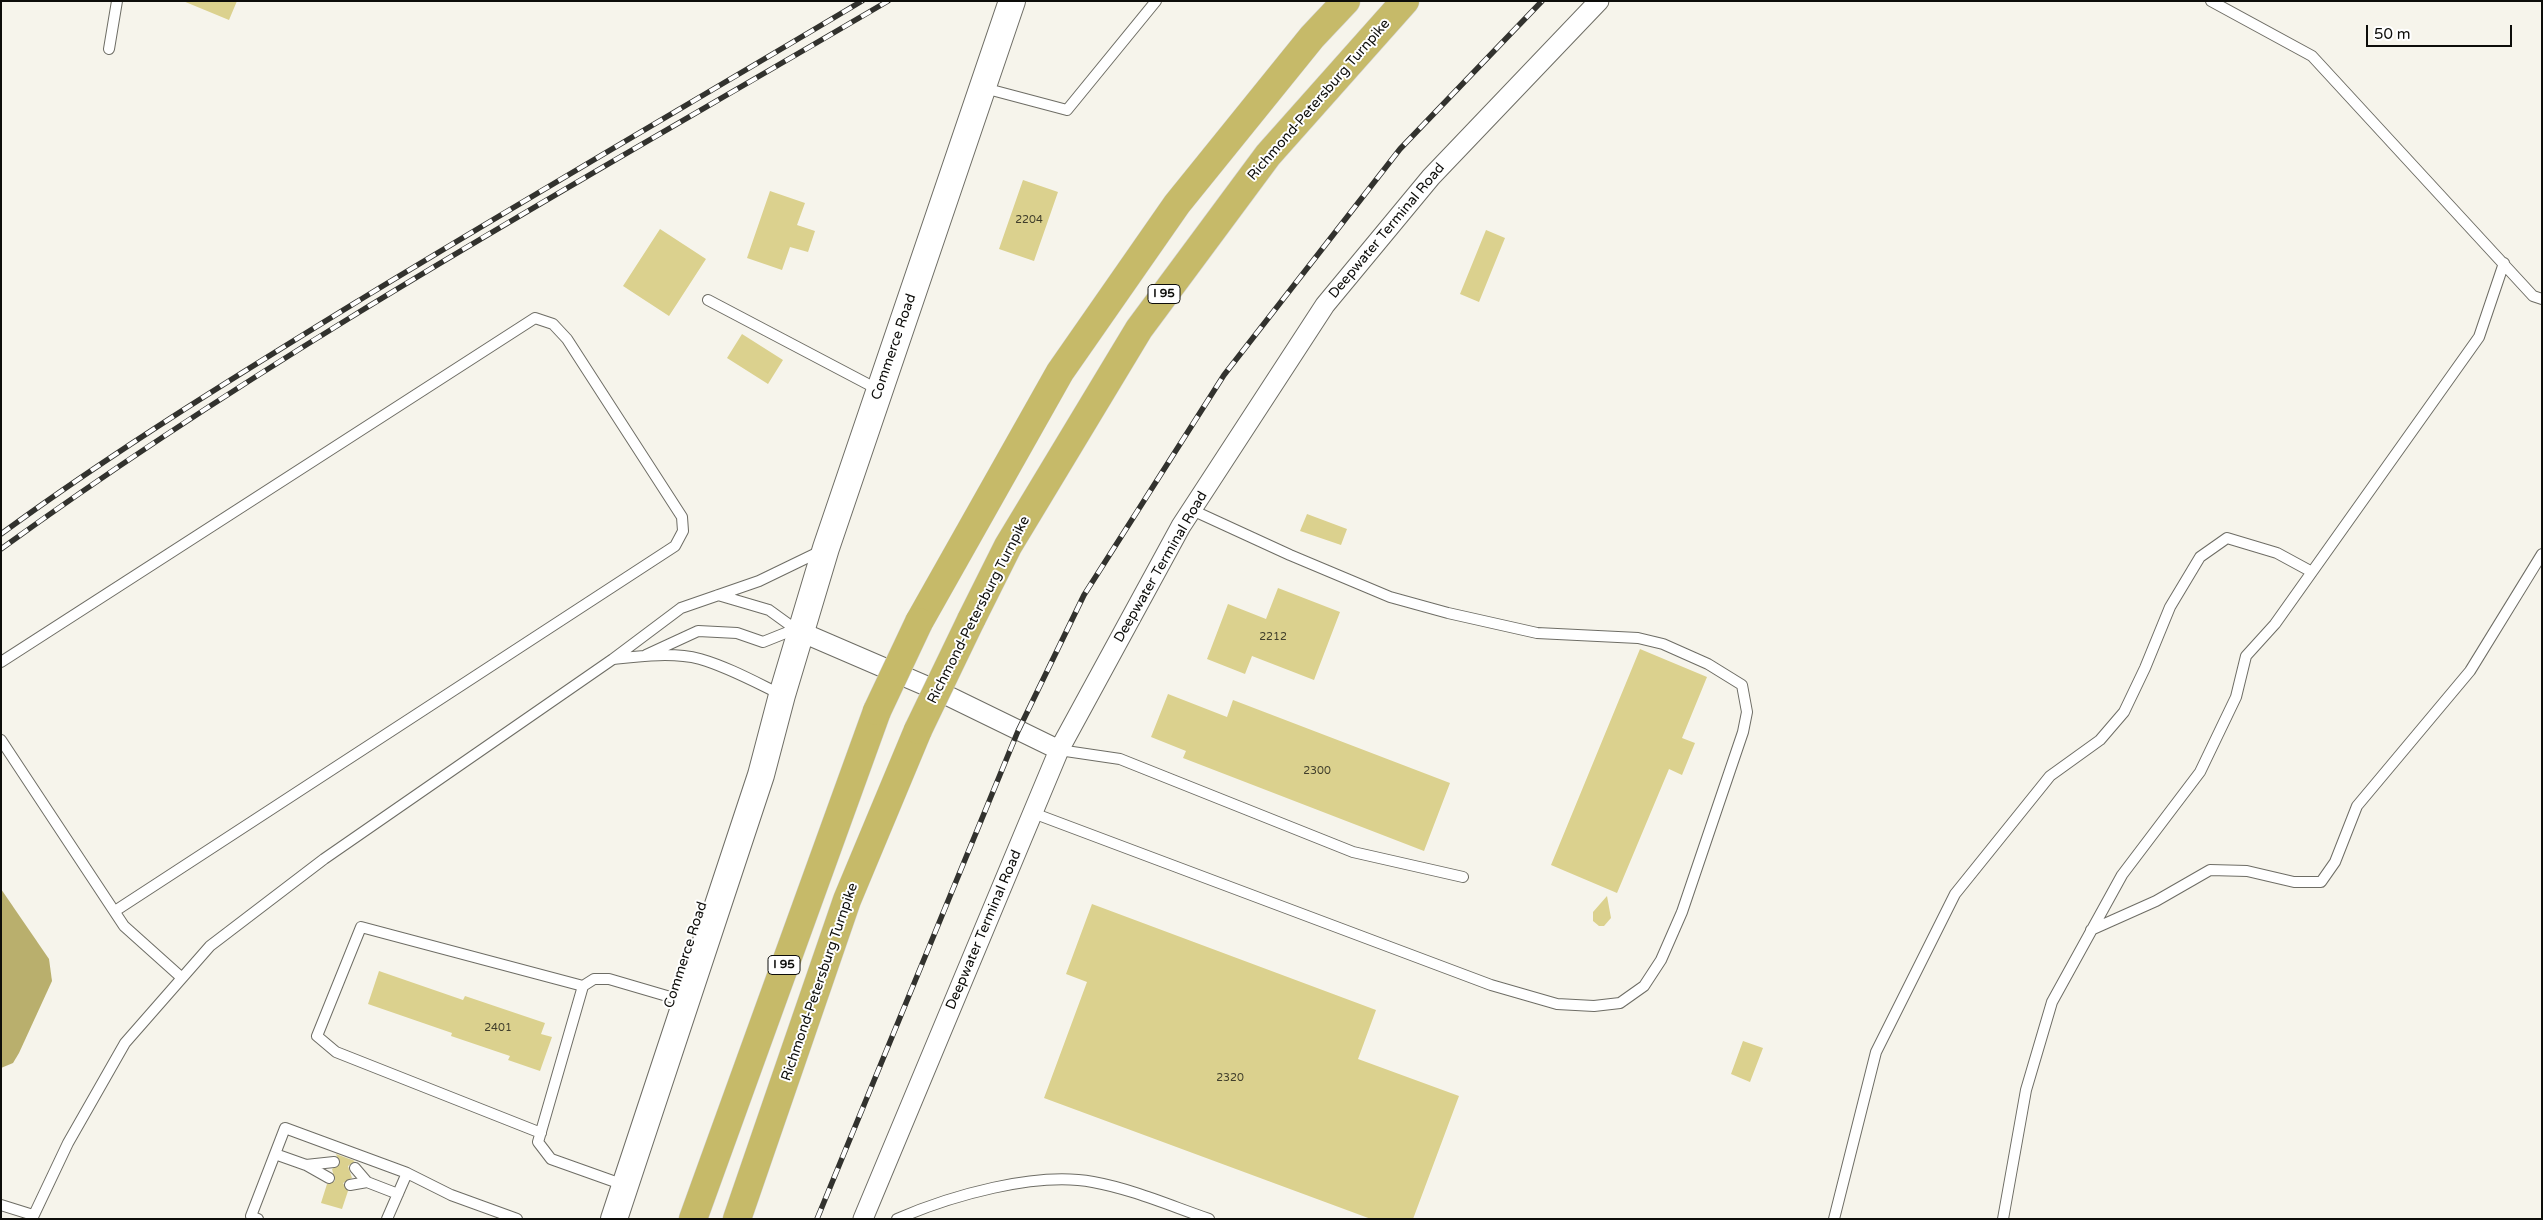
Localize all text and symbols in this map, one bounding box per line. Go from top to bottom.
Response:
scale bar [2368,15,2514,47]
street label: Richmond-Petersburg Turnpike [1244,16,1394,184]
text: 50 m [2374,25,2411,43]
street label: Deepwater Terminal Road [1325,160,1449,302]
house number: 2204 [1015,213,1043,227]
road number: I 95 [1148,284,1180,304]
street label: Commerce Road [868,292,920,402]
street label: Deepwater Terminal Road [1111,488,1211,646]
street label: Richmond-Petersburg Turnpike [924,513,1034,707]
house number: 2212 [1259,630,1287,644]
house number: 2300 [1303,764,1331,778]
street label: Deepwater Terminal Road [943,848,1025,1012]
street label: Richmond-Petersburg Turnpike [778,881,862,1083]
street label: Commerce Road [661,900,711,1010]
road number: I 95 [768,956,800,974]
house number: 2401 [484,1021,512,1035]
house number: 2320 [1216,1071,1244,1085]

